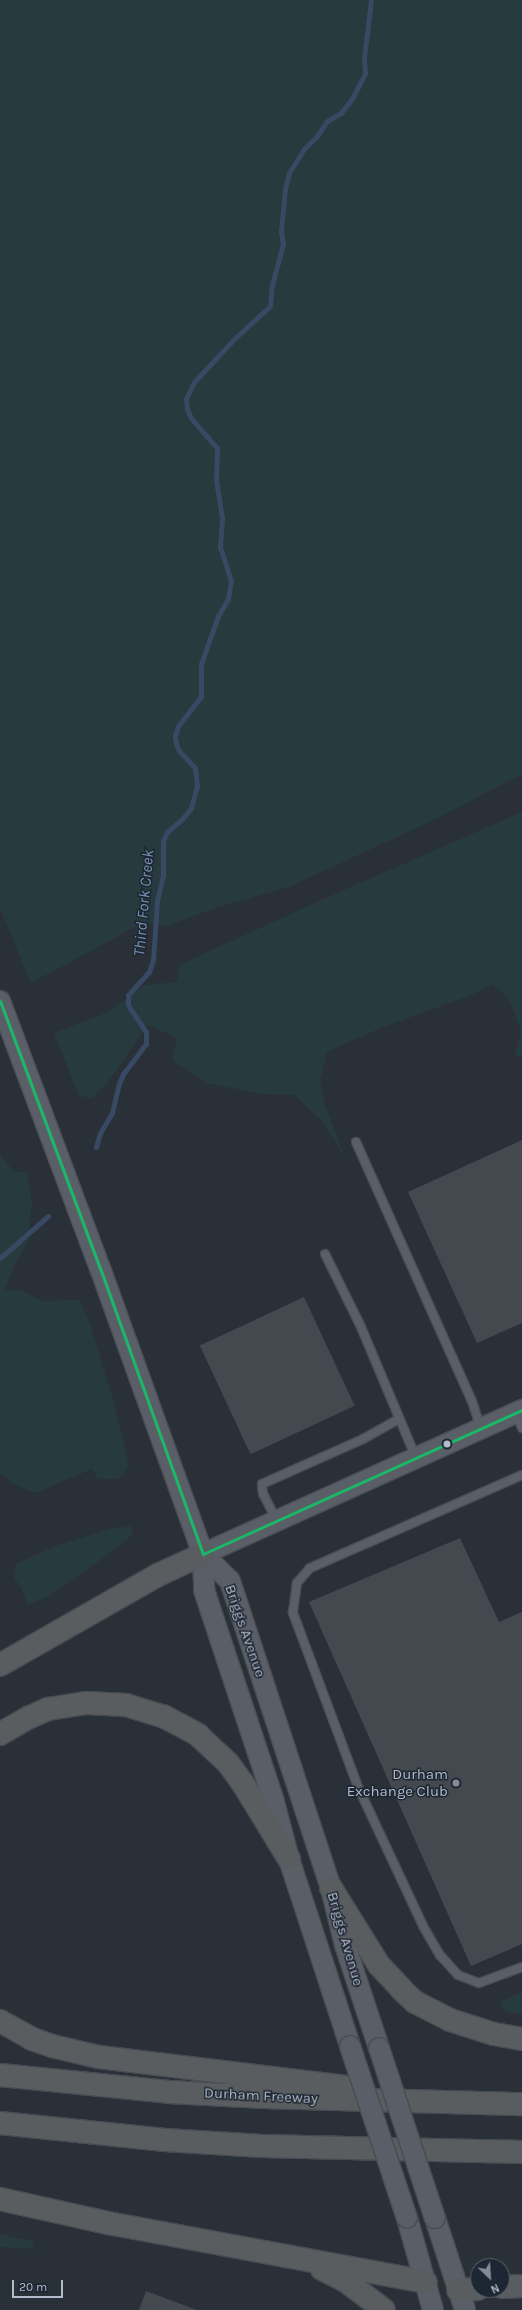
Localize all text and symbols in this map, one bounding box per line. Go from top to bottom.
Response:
water label: Third Fork Creek [130,849,158,957]
unlabelled marker [442,1439,452,1449]
street label: Briggs Avenue [221,1582,269,1680]
place label: Durham Exchange Club [347,1765,448,1800]
marker: Durham Exchange Club [451,1778,461,1788]
street label: Briggs Avenue [323,1890,367,1988]
street label: Durham Freeway [204,2084,318,2108]
north arrow [470,2258,510,2298]
scale bar [14,2272,65,2298]
text: 20 m [19,2280,47,2294]
text: N [489,2281,501,2296]

